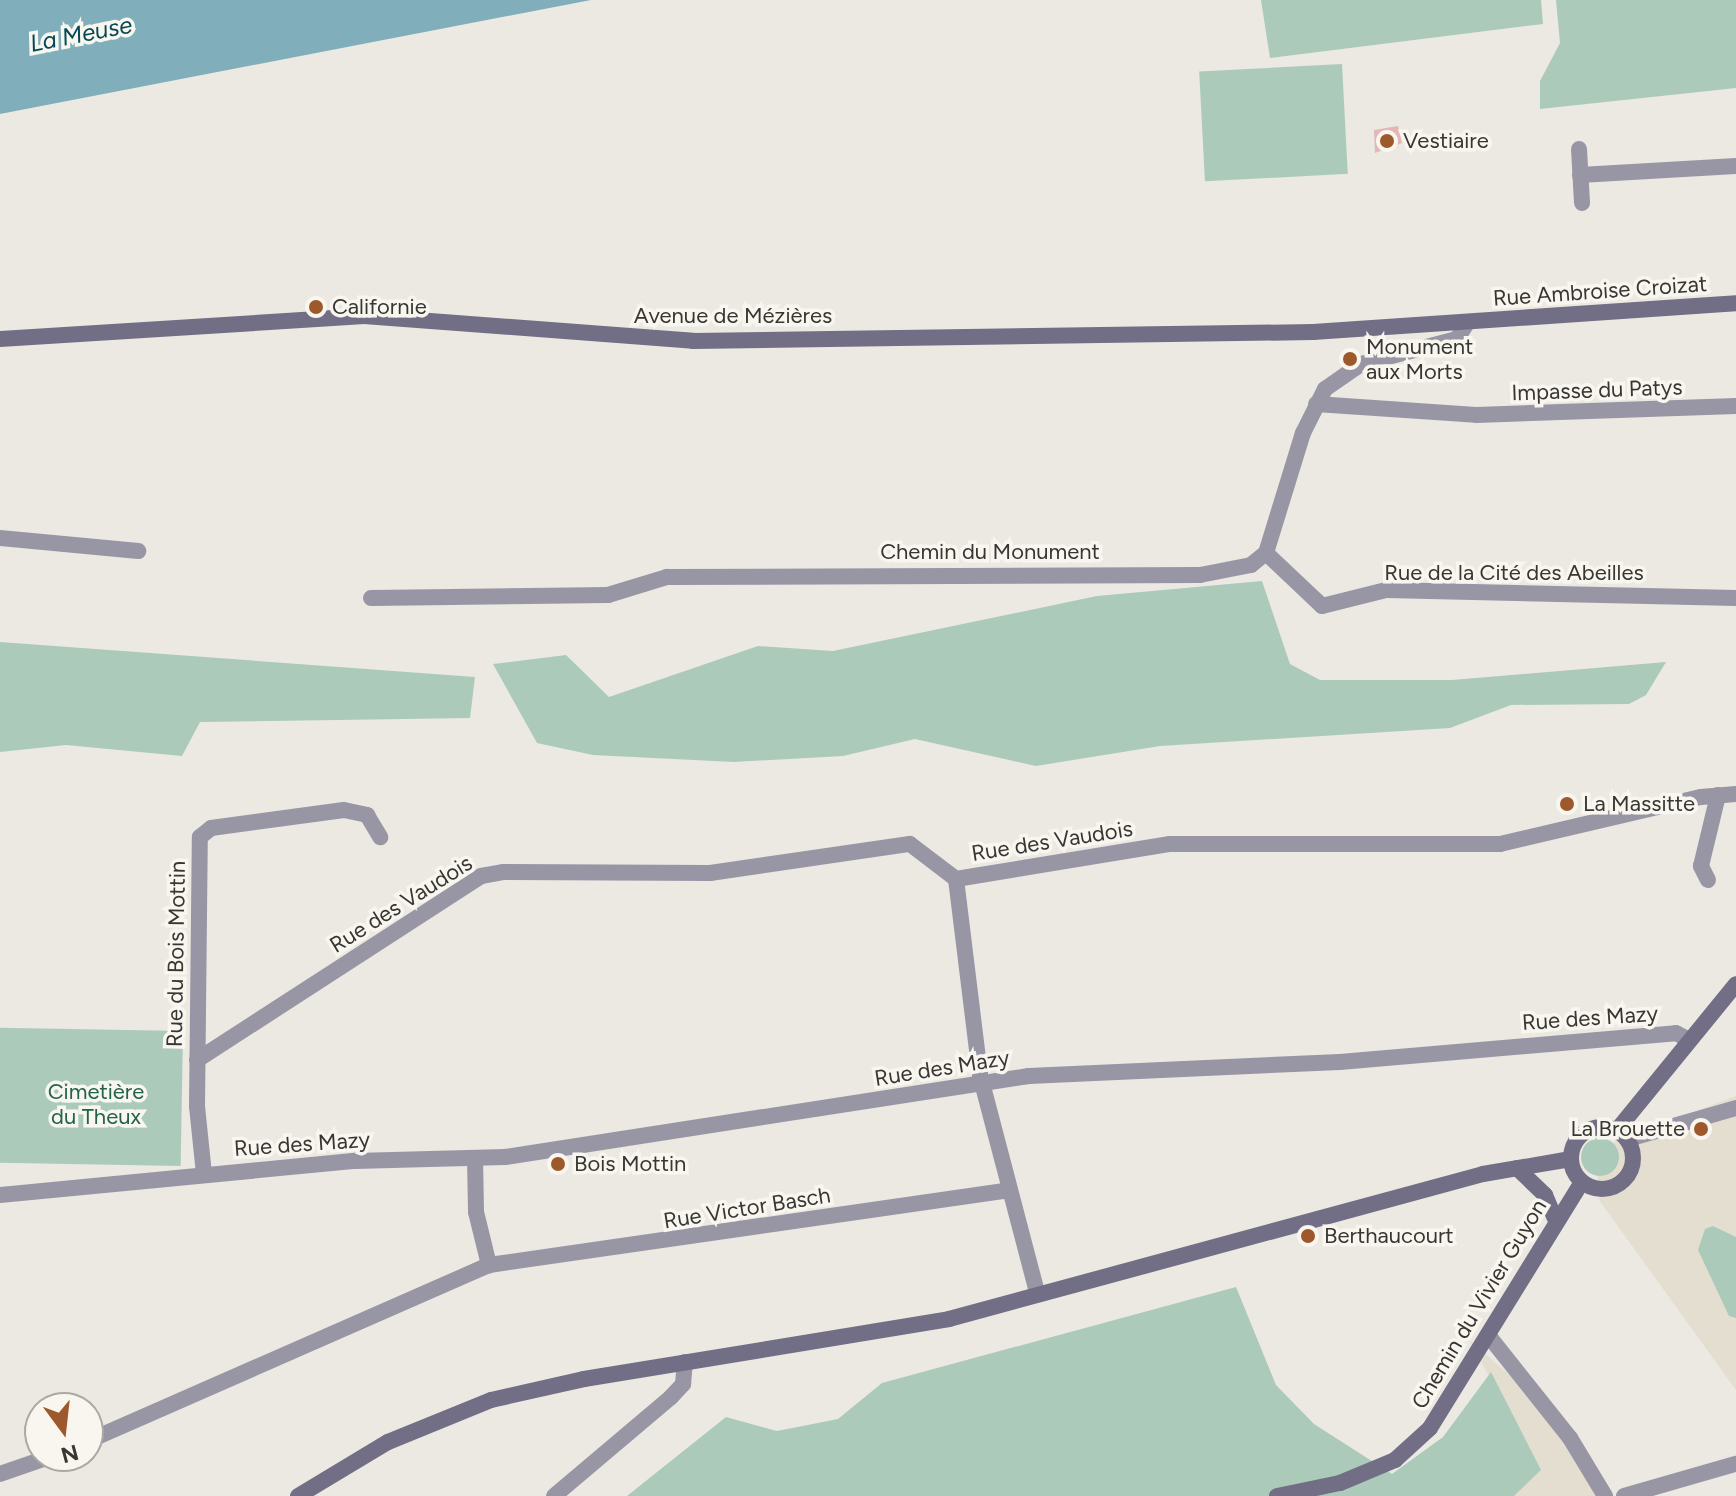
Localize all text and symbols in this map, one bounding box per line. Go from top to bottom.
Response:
water label: La Meuse [27,10,135,58]
place label: Vestiaire [1403,128,1489,154]
marker: Vestiaire [1378,132,1396,150]
street label: Rue Ambroise Croizat [1492,270,1708,312]
place label: Californie [332,294,427,320]
marker: Californie [307,298,325,316]
street label: Avenue de Mézières [634,303,832,329]
place label: Monument aux Morts [1366,333,1473,384]
marker: Monument aux Morts [1341,350,1359,368]
street label: Impasse du Patys [1511,374,1683,406]
street label: Chemin du Monument [880,539,1100,565]
street label: Rue de la Cité des Abeilles [1384,560,1644,586]
place label: La Massitte [1583,791,1695,817]
marker: La Massitte [1558,795,1576,813]
street label: Rue des Vaudois [969,815,1135,867]
street label: Rue des Vaudois [325,850,477,958]
street label: Rue du Bois Mottin [161,861,191,1047]
street label: Rue des Mazy [1521,1000,1659,1036]
street label: Rue des Mazy [873,1044,1011,1092]
park label: Cimetière du Theux [48,1078,144,1130]
place label: La Brouette [1570,1116,1685,1142]
marker: La Brouette [1692,1120,1710,1138]
street label: Rue des Mazy [233,1126,371,1162]
place label: Bois Mottin [574,1151,686,1177]
marker: Bois Mottin [549,1155,567,1173]
street label: Rue Victor Basch [662,1182,832,1234]
street label: Chemin du Vivier Guyon [1406,1195,1552,1413]
place label: Berthaucourt [1324,1223,1454,1249]
marker: Berthaucourt [1299,1227,1317,1245]
north arrow [24,1392,104,1472]
text: N [58,1438,82,1469]

